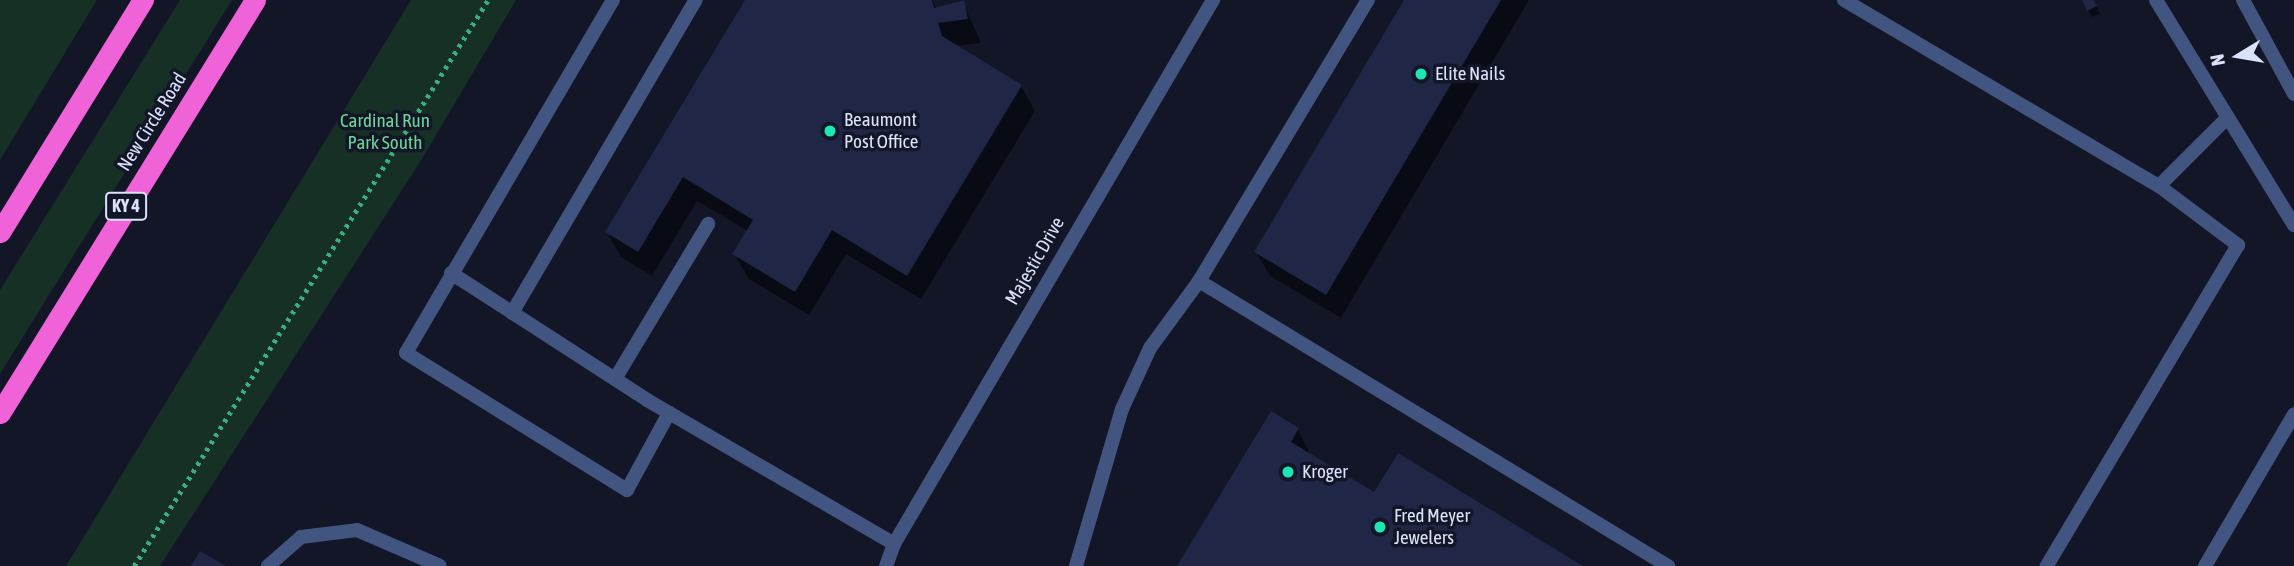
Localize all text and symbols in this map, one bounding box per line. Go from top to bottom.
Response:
north arrow [2203,21,2273,91]
text: N [2206,52,2229,68]
place label: Elite Nails [1435,63,1505,85]
marker: Elite Nails [1413,66,1429,82]
street label: New Circle Road [113,69,191,175]
place label: Beaumont Post Office [844,109,918,153]
park label: Cardinal Run Park South [340,110,430,154]
marker: Beaumont Post Office [822,123,838,139]
road number: KY 4 [105,191,147,220]
street label: Majestic Drive [1001,213,1069,309]
place label: Kroger [1302,461,1348,483]
marker: Kroger [1280,464,1296,480]
place label: Fred Meyer Jewelers [1394,505,1470,549]
marker: Fred Meyer Jewelers [1372,519,1388,535]

